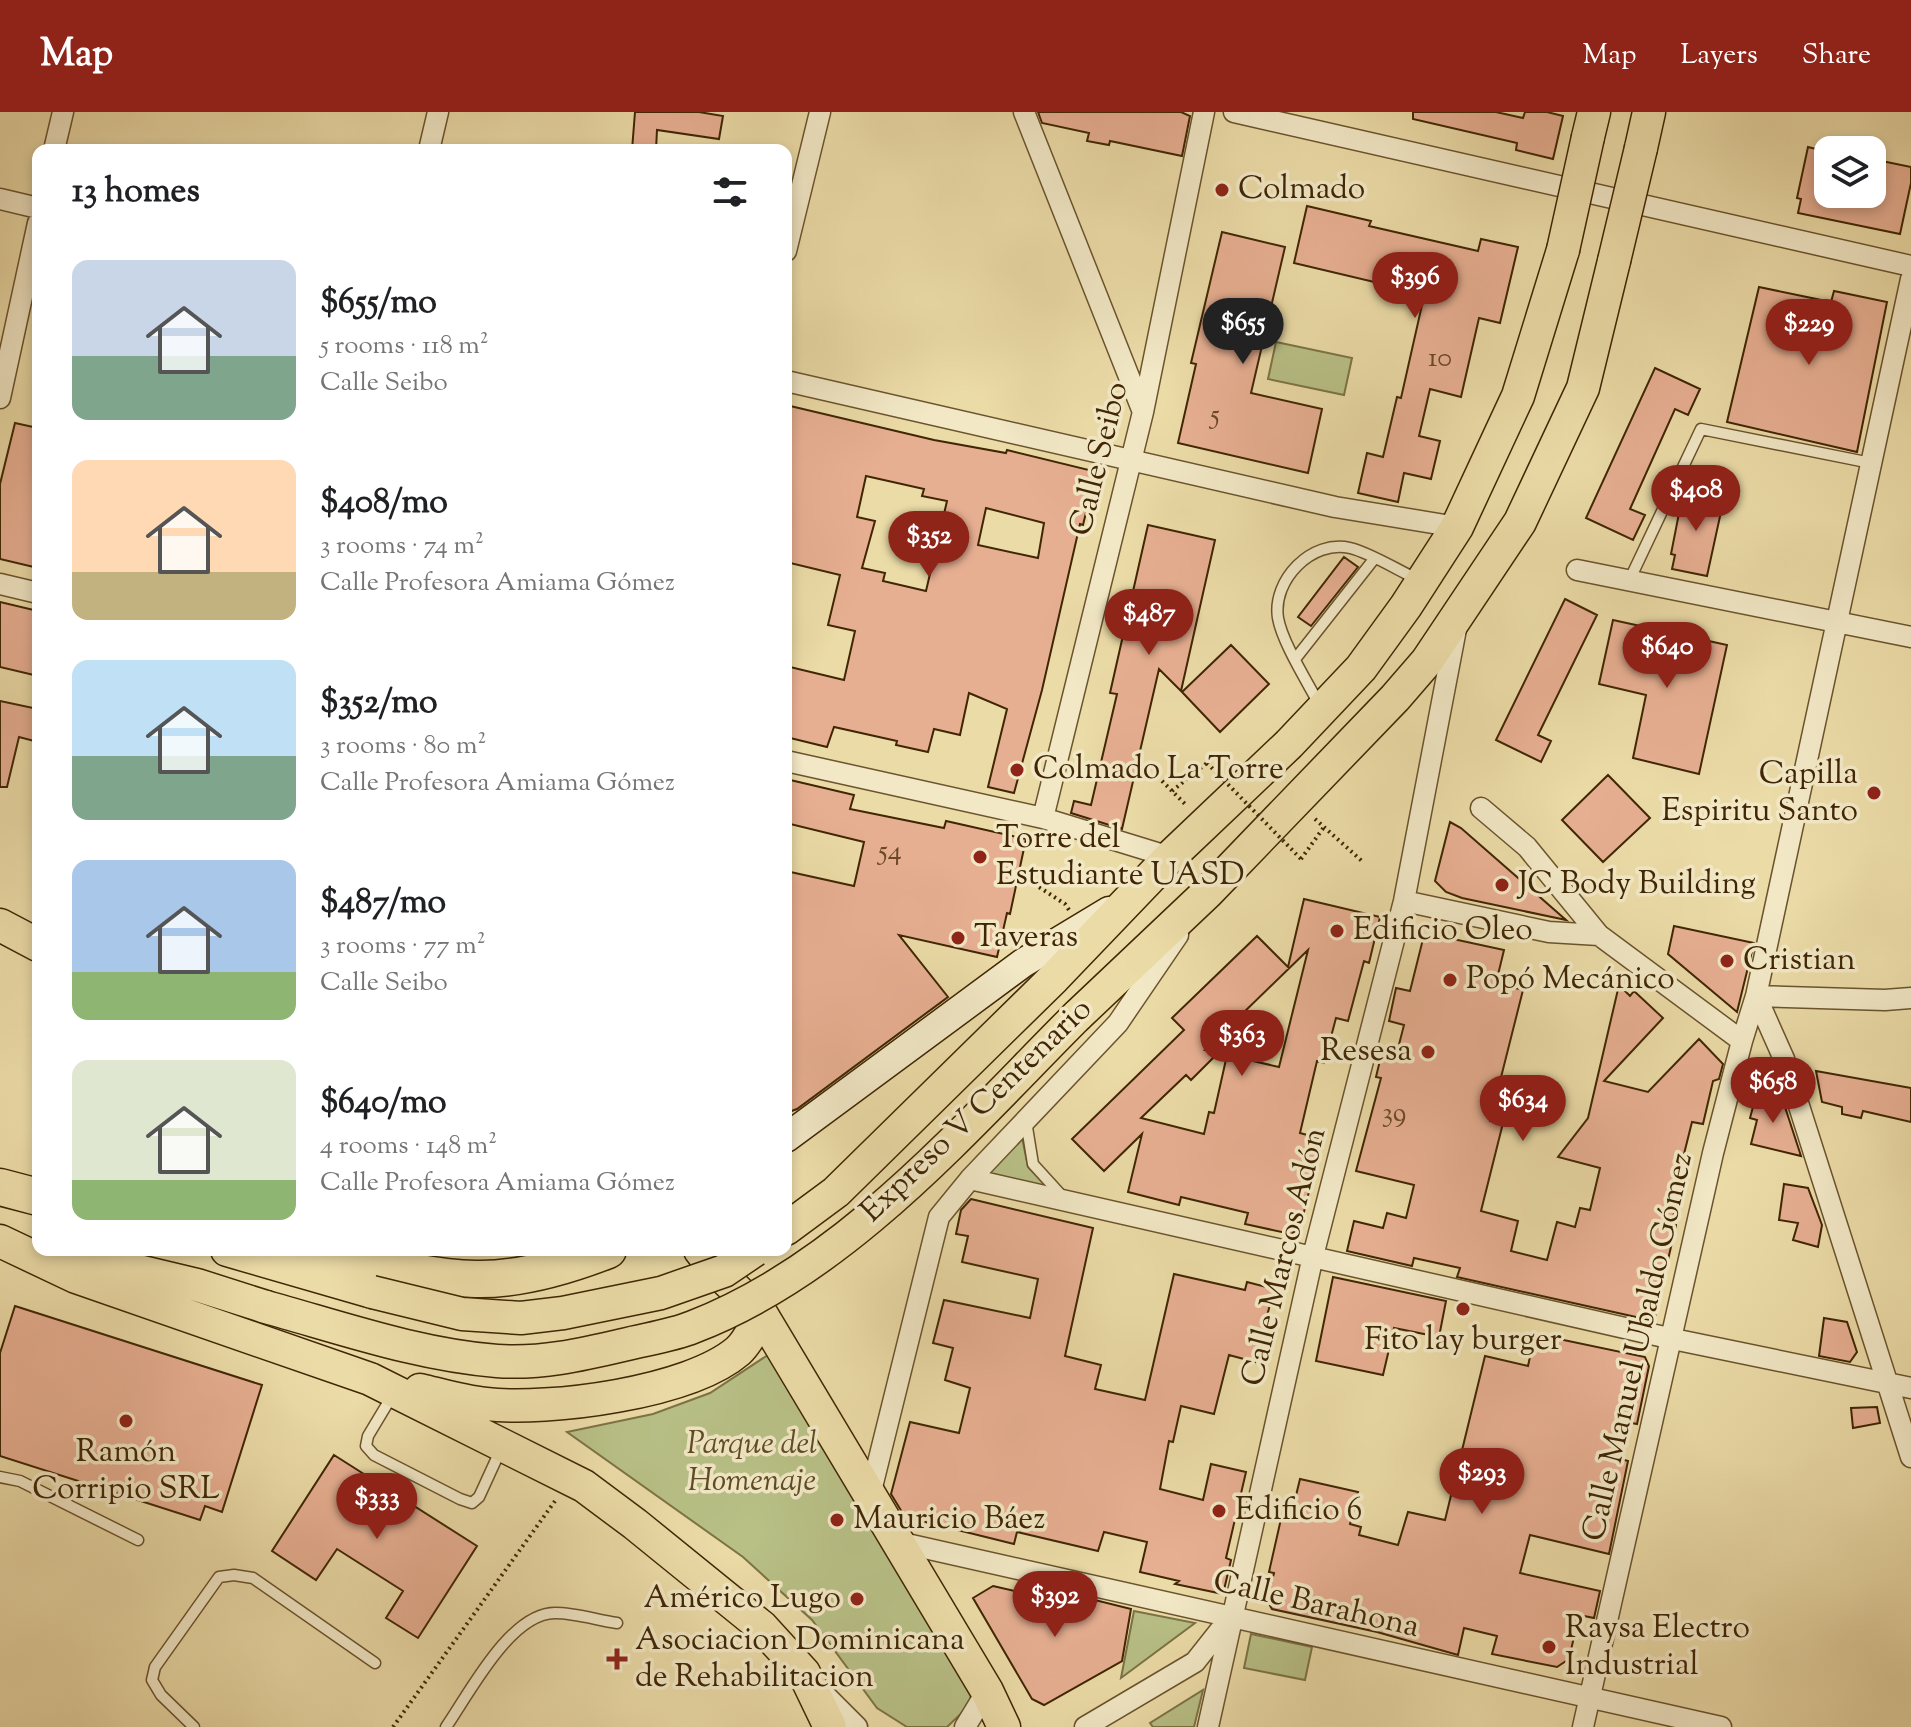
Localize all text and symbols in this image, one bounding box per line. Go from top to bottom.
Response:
text: Map [40,29,113,83]
text: Map [1583,36,1636,76]
text: Layers [1680,36,1758,76]
text: Share [1802,36,1871,76]
map controls [1814,136,1886,208]
button: layers [1814,136,1886,208]
place label: Colmado [1238,167,1365,213]
text: 13 homes [72,168,200,217]
icon: filters [708,170,752,214]
marker: Colmado [1213,181,1231,199]
pin: $396 [1368,252,1462,320]
text: $396 [1390,259,1440,296]
text: $655/mo [320,279,437,328]
icon: home [136,292,232,388]
pin: $655 [1196,298,1290,366]
pin: $229 [1762,299,1856,367]
text: $655 [1221,305,1265,342]
text: $229 [1784,306,1834,343]
text: 5 rooms · 118 m² [320,328,488,365]
house number: 10 [1428,339,1452,379]
text: Calle Seibo [320,365,448,402]
street label: Calle Seibo [1059,377,1141,541]
house number: 5 [1208,396,1220,436]
pin: $408 [1649,465,1743,533]
text: $408 [1669,472,1723,509]
text: $408/mo [320,479,448,528]
icon: home [136,492,232,588]
pin: $352 [882,511,976,579]
text: $352 [906,518,952,555]
text: 3 rooms · 74 m² [320,528,484,565]
text: Calle Profesora Amiama Gómez [320,565,675,602]
pin: $487 [1102,589,1196,657]
text: $487 [1123,596,1176,633]
pin: $640 [1620,622,1714,690]
text: $640 [1641,629,1693,666]
text: $352/mo [320,679,438,728]
icon: home [136,692,232,788]
text: 3 rooms · 80 m² [320,728,486,765]
place label: Colmado La Torre [1033,747,1284,793]
place label: Capilla Espiritu Santo [1661,752,1858,835]
marker: Colmado La Torre [1008,761,1026,779]
text: Calle Profesora Amiama Gómez [320,765,675,802]
marker: Capilla Espiritu Santo [1865,784,1883,802]
place label: Torre del Estudiante UASD [996,816,1245,899]
house number: 54 [876,832,902,872]
marker: Torre del Estudiante UASD [971,848,989,866]
place label: JC Body Building [1516,862,1756,908]
marker: JC Body Building [1493,876,1511,894]
text: $487/mo [320,879,446,928]
icon: home [136,892,232,988]
place label: Edificio Oleo [1353,908,1533,954]
place label: Taveras [974,915,1078,961]
marker: Edificio Oleo [1328,922,1346,940]
text: 3 rooms · 77 m² [320,928,485,965]
marker: Taveras [949,929,967,947]
place label: Cristian [1743,938,1856,984]
marker: Cristian [1718,952,1736,970]
place label: Popó Mecánico [1466,957,1675,1003]
text: Calle Seibo [320,965,448,1002]
marker: Popó Mecánico [1441,971,1459,989]
street label: Expreso V Centenario [851,988,1103,1234]
pin: $363 [1195,1010,1289,1078]
text: $363 [1218,1017,1266,1054]
place label: Resesa [1320,1029,1412,1075]
marker: Resesa [1419,1043,1437,1061]
pin: $658 [1726,1057,1820,1125]
text: $658 [1749,1064,1797,1101]
pin: $634 [1476,1075,1570,1143]
text: $640/mo [320,1079,447,1128]
text: $634 [1498,1082,1548,1119]
icon: home [136,1092,232,1188]
house number: 39 [1382,1094,1406,1134]
street label: Calle Marcos Adón [1231,1123,1339,1391]
text: 4 rooms · 148 m² [320,1128,497,1165]
street label: Calle Manuel Ubaldo Gómez [1572,1148,1706,1546]
text: Calle Profesora Amiama Gómez [320,1165,675,1202]
marker: Fito lay burger [1454,1300,1472,1318]
place label: Fito lay burger [1364,1318,1562,1364]
marker: Ramón Corripio SRL [117,1412,135,1430]
park label: Parque del Homenaje [687,1422,817,1505]
place label: Ramón Corripio SRL [32,1430,220,1513]
pin: $293 [1435,1448,1529,1516]
text: $293 [1457,1455,1507,1492]
pin: $333 [330,1473,424,1541]
text: $333 [354,1480,400,1517]
place label: Edificio 6 [1235,1488,1362,1534]
place label: Mauricio Báez [853,1497,1045,1543]
marker: Edificio 6 [1210,1502,1228,1520]
marker: Mauricio Báez [828,1511,846,1529]
street label: Calle Barahona [1208,1559,1424,1651]
pin: $392 [1008,1571,1102,1639]
place label: Américo Lugo [644,1576,841,1622]
text: $392 [1031,1578,1079,1615]
marker: Américo Lugo [848,1590,866,1608]
place label: Raysa Electro Industrial [1565,1606,1750,1689]
place label: Asociacion Dominicana de Rehabilitacion [635,1618,965,1701]
marker: Raysa Electro Industrial [1540,1638,1558,1656]
marker: Asociacion Dominicana de Rehabilitacion [606,1648,628,1670]

